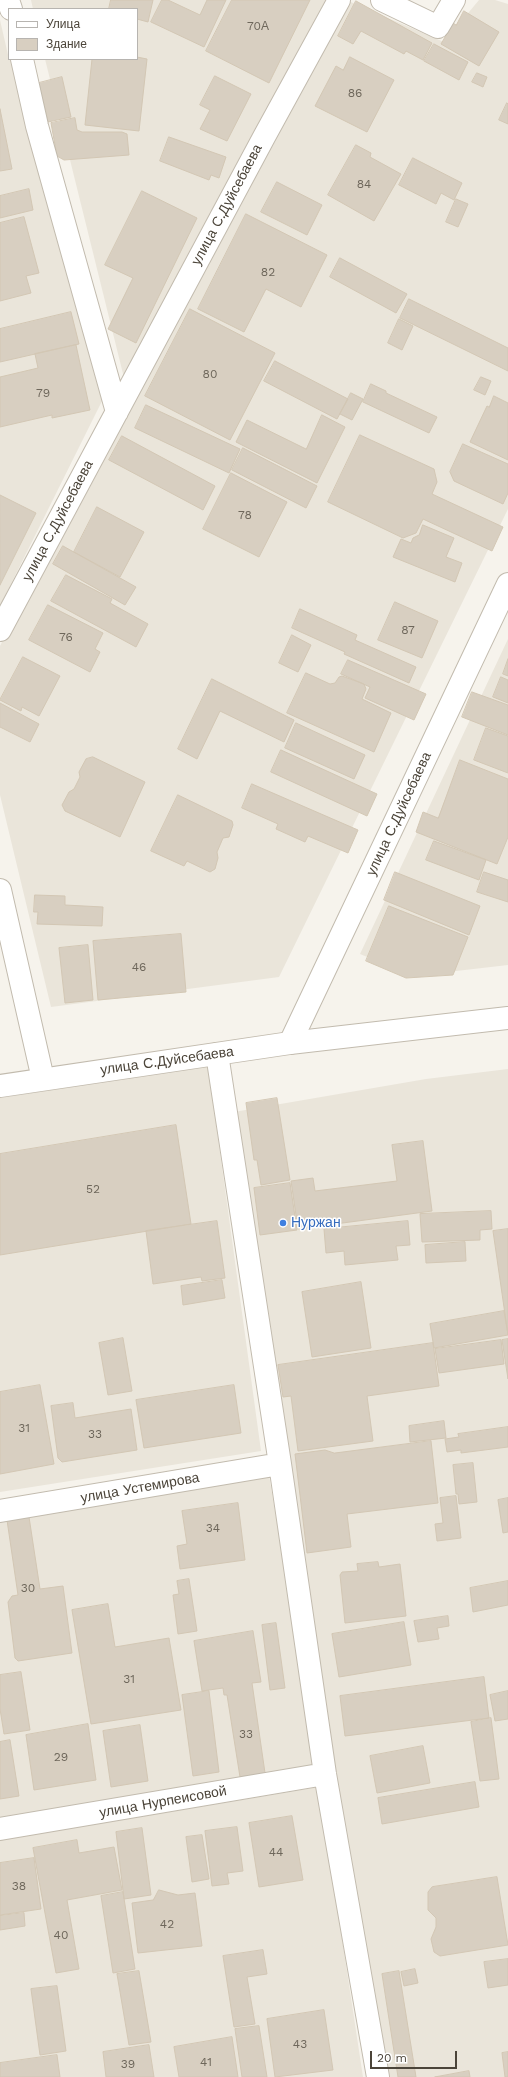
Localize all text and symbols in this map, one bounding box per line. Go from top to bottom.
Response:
legend [8,8,138,60]
text: Улица [46,17,80,31]
house number: 70А [247,19,269,33]
text: Здание [46,37,87,51]
house number: 86 [348,86,362,100]
street label: улица С.Дуйсебаева [188,142,266,268]
house number: 84 [357,177,371,191]
house number: 82 [261,265,275,279]
house number: 80 [203,367,217,381]
house number: 79 [36,386,50,400]
street label: улица С.Дуйсебаева [19,458,97,584]
house number: 78 [238,508,252,522]
house number: 87 [401,623,415,637]
house number: 76 [59,630,73,644]
street label: улица С.Дуйсебаева [363,749,435,879]
house number: 46 [132,960,146,974]
street label: улица С.Дуйсебаева [99,1043,235,1079]
house number: 52 [86,1182,100,1196]
place label: Нуржан [291,1215,341,1231]
marker: Нуржан [278,1218,288,1228]
house number: 31 [18,1421,30,1435]
house number: 33 [88,1427,102,1441]
street label: улица Устемирова [79,1469,201,1507]
house number: 34 [206,1521,220,1535]
house number: 30 [21,1581,35,1595]
house number: 31 [123,1672,135,1686]
house number: 33 [239,1727,253,1741]
house number: 29 [54,1750,68,1764]
street label: улица Нурпеисовой [98,1783,228,1821]
house number: 44 [269,1845,283,1859]
house number: 38 [12,1879,26,1893]
house number: 42 [160,1917,174,1931]
house number: 40 [54,1928,68,1942]
house number: 43 [293,2037,307,2051]
scale bar [372,2043,459,2069]
text: 20 m [377,2051,407,2065]
house number: 41 [200,2055,212,2069]
house number: 39 [121,2057,135,2071]

